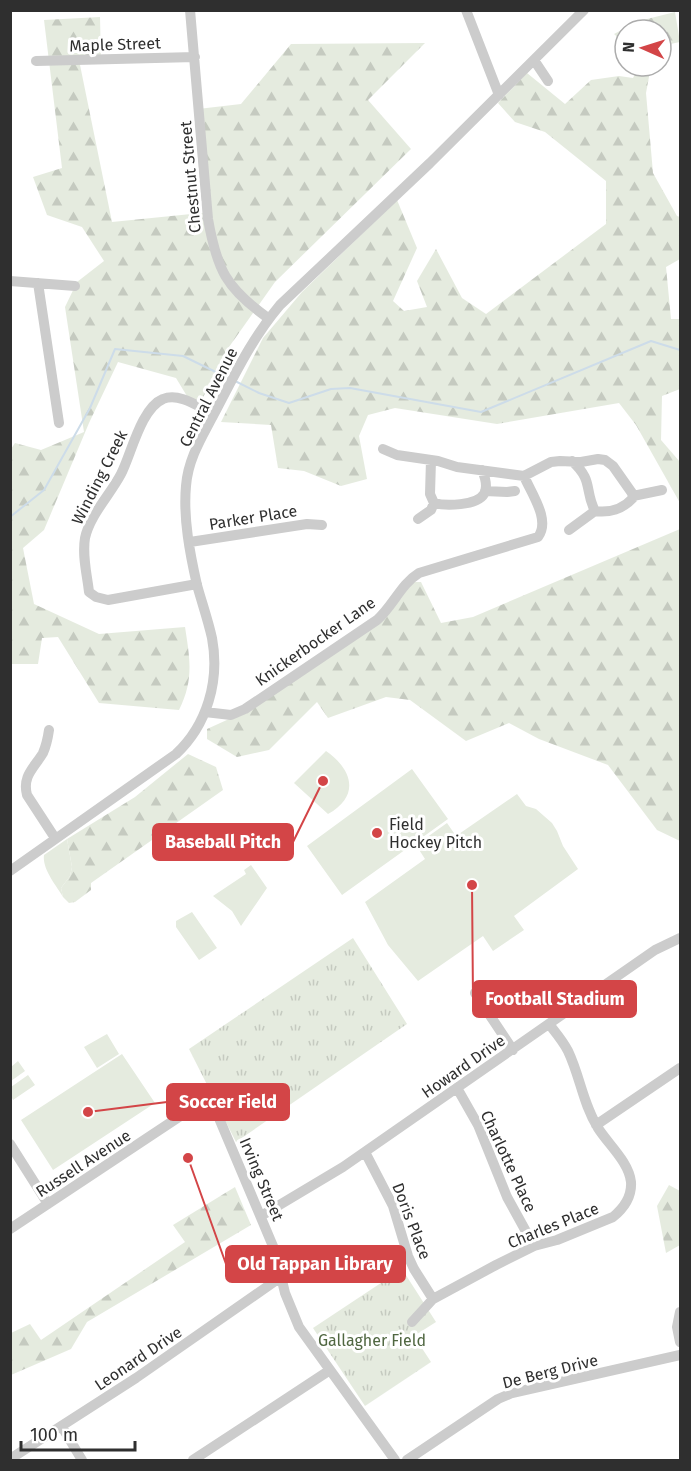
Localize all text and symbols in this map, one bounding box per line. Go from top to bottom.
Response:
north arrow [613,18,673,78]
street label: Maple Street [69,33,161,56]
text: N [619,41,638,53]
street label: Chestnut Street [176,120,205,234]
street label: Central Avenue [175,344,242,450]
street label: Winding Creek [68,426,132,528]
street label: Parker Place [208,501,299,534]
street label: Knickerbocker Lane [252,593,379,690]
place label: Field Hockey Pitch [389,815,482,852]
callout: Baseball Pitch [153,824,293,860]
marker: Field Hockey Pitch [370,826,384,840]
text: Baseball Pitch [165,831,281,853]
callout: Football Stadium [473,981,636,1017]
text: Football Stadium [485,988,625,1010]
street label: Howard Drive [418,1031,509,1102]
callout: Soccer Field [167,1084,289,1120]
text: Soccer Field [179,1091,277,1113]
street label: Charlotte Place [477,1107,540,1215]
street label: Russell Avenue [32,1126,134,1201]
street label: Irving Street [235,1135,288,1224]
street label: Doris Place [388,1180,435,1262]
street label: Charles Place [505,1199,602,1252]
callout: Old Tappan Library [226,1246,405,1282]
text: Old Tappan Library [237,1253,393,1275]
street label: Leonard Drive [91,1322,185,1394]
park label: Gallagher Field [318,1331,426,1350]
street label: De Berg Drive [500,1350,600,1393]
scale bar [21,1414,135,1452]
text: 100 m [30,1424,78,1446]

